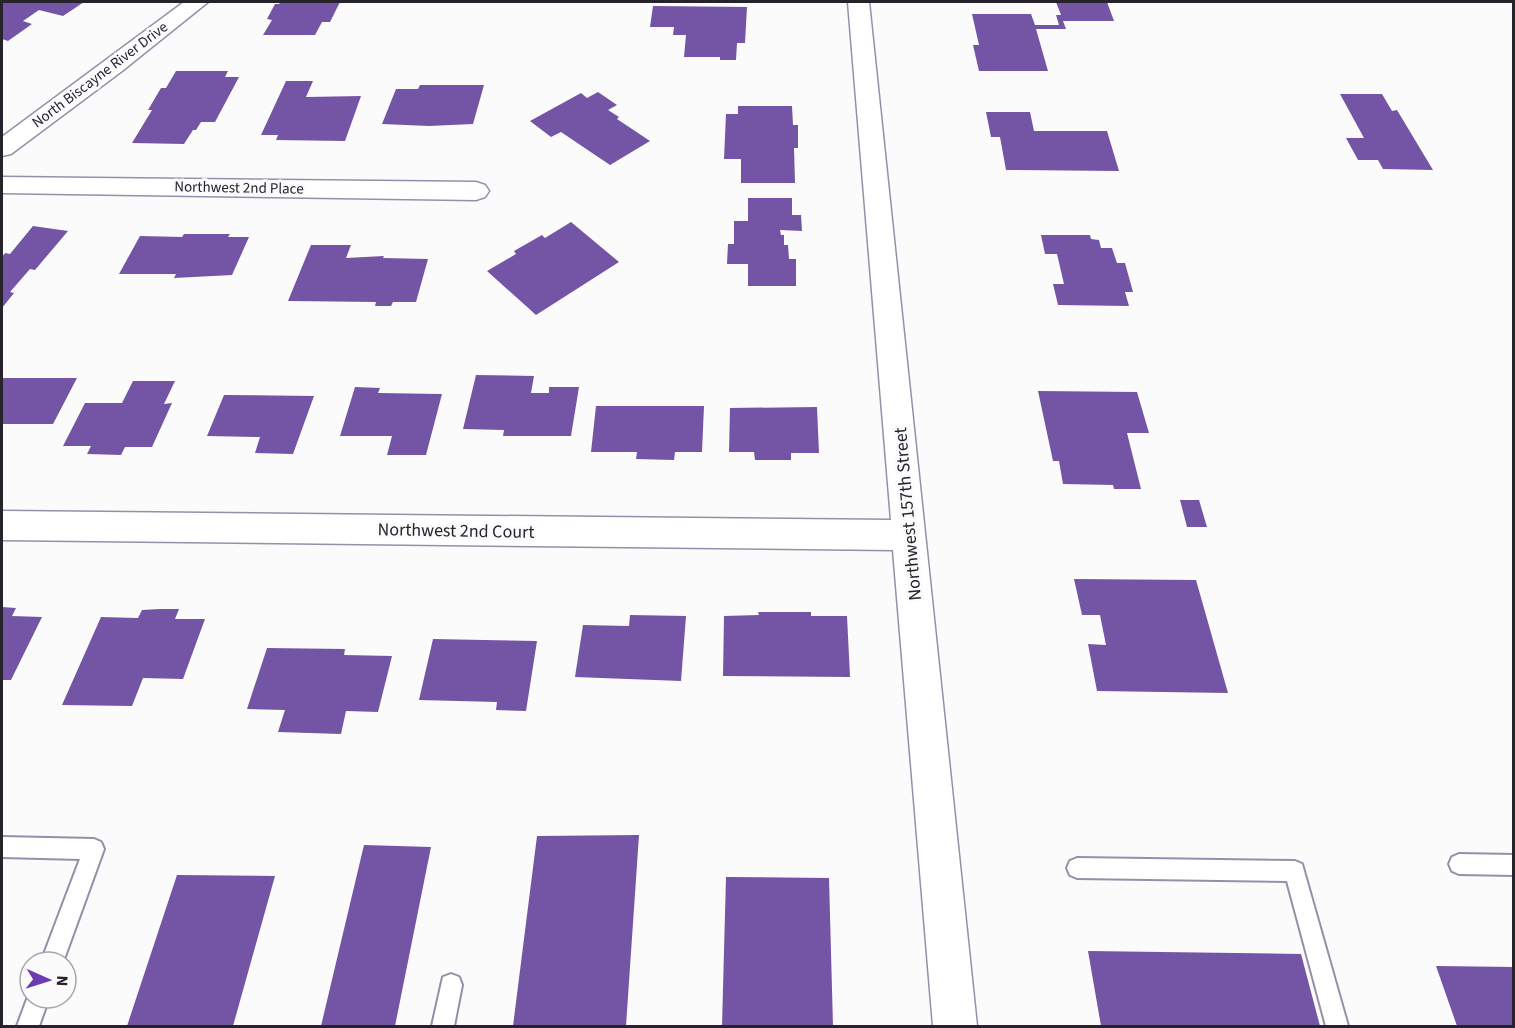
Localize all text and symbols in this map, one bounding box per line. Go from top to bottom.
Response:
street label: North Biscayne River Drive [28,17,172,133]
street label: Northwest 2nd Place [174,176,304,200]
street label: Northwest 157th Street [888,426,928,602]
street label: Northwest 2nd Court [377,517,535,545]
north arrow [18,950,78,1010]
text: N [51,975,73,987]

